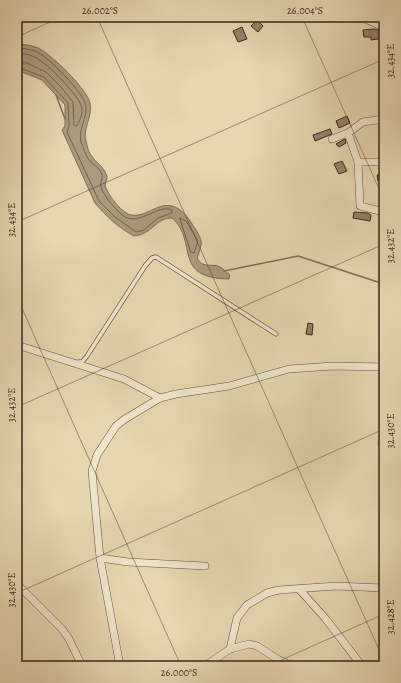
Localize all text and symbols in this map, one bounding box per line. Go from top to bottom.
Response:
text: 26.002°S [82,4,118,17]
text: 26.004°S [287,4,323,17]
text: 32.434°E [384,44,397,78]
text: 32.434°E [5,203,18,237]
text: 32.432°E [384,229,397,263]
text: 32.432°E [5,388,18,422]
text: 32.430°E [384,413,397,448]
text: 32.430°E [5,572,18,607]
text: 32.428°E [384,599,397,635]
text: 26.000°S [161,666,197,679]

